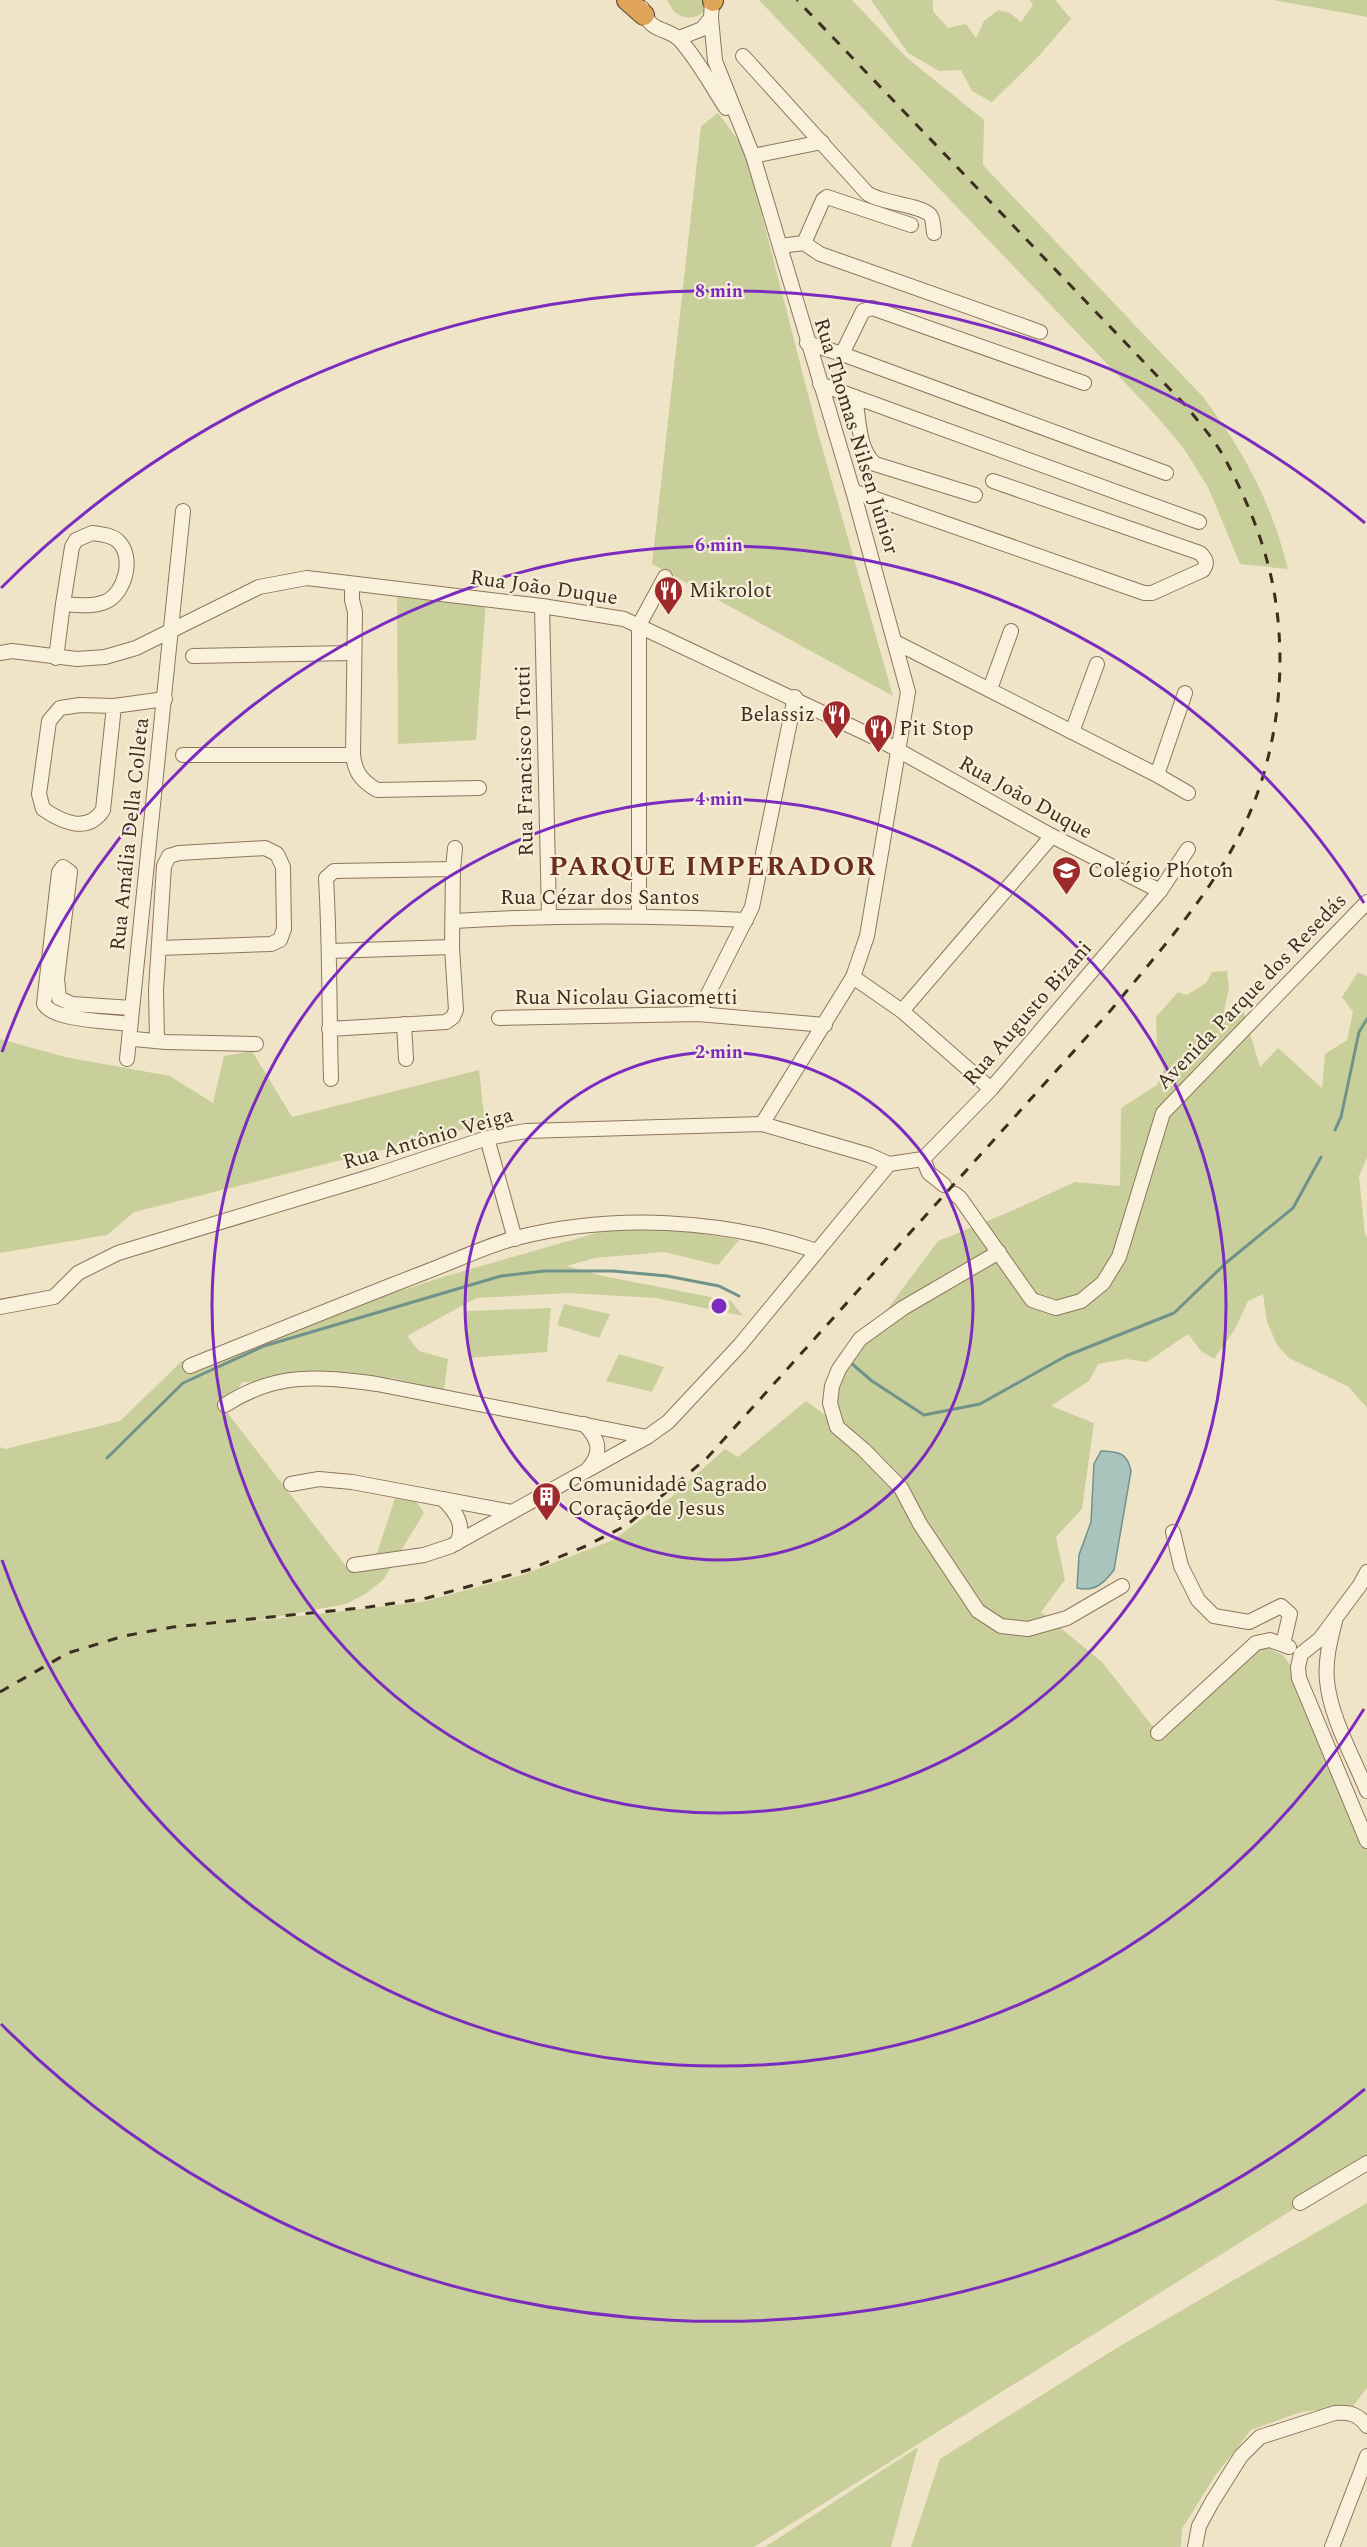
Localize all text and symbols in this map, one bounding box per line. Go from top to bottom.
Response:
text: 8 min [695,278,743,305]
street label: Rua Thomas Nilsen Júnior [805,314,907,559]
text: 6 min [695,532,743,559]
street label: Rua João Duque [468,562,620,614]
restaurant icon: Mikrolot [652,574,684,616]
place label: Mikrolot [689,575,772,607]
street label: Rua Francisco Trotti [507,665,543,857]
restaurant icon: Belassiz [820,698,852,740]
place label: Belassiz [740,699,815,731]
restaurant icon: Pit Stop [862,712,894,754]
place label: Pit Stop [899,713,974,745]
street label: Rua Amália Della Colleta [102,715,158,952]
street label: Rua João Duque [953,748,1098,848]
text: 4 min [695,786,743,813]
district label: PARQUE IMPERADOR [549,846,877,888]
school or university icon: Colégio Photon [1051,854,1083,896]
place label: Colégio Photon [1088,855,1234,887]
street label: Rua Cézar dos Santos [500,882,700,914]
street label: Avenida Parque dos Resedás [1149,886,1355,1098]
street label: Rua Augusto Bizani [955,934,1100,1094]
street label: Rua Nicolau Giacometti [514,982,738,1014]
text: 2 min [695,1039,743,1066]
street label: Rua Antônio Veiga [339,1099,518,1179]
centre of rings [709,1296,729,1316]
place label: Comunidade Sagrado Coração de Jesus [568,1469,767,1525]
building icon: Comunidade Sagrado Coração de Jesus [531,1480,563,1522]

